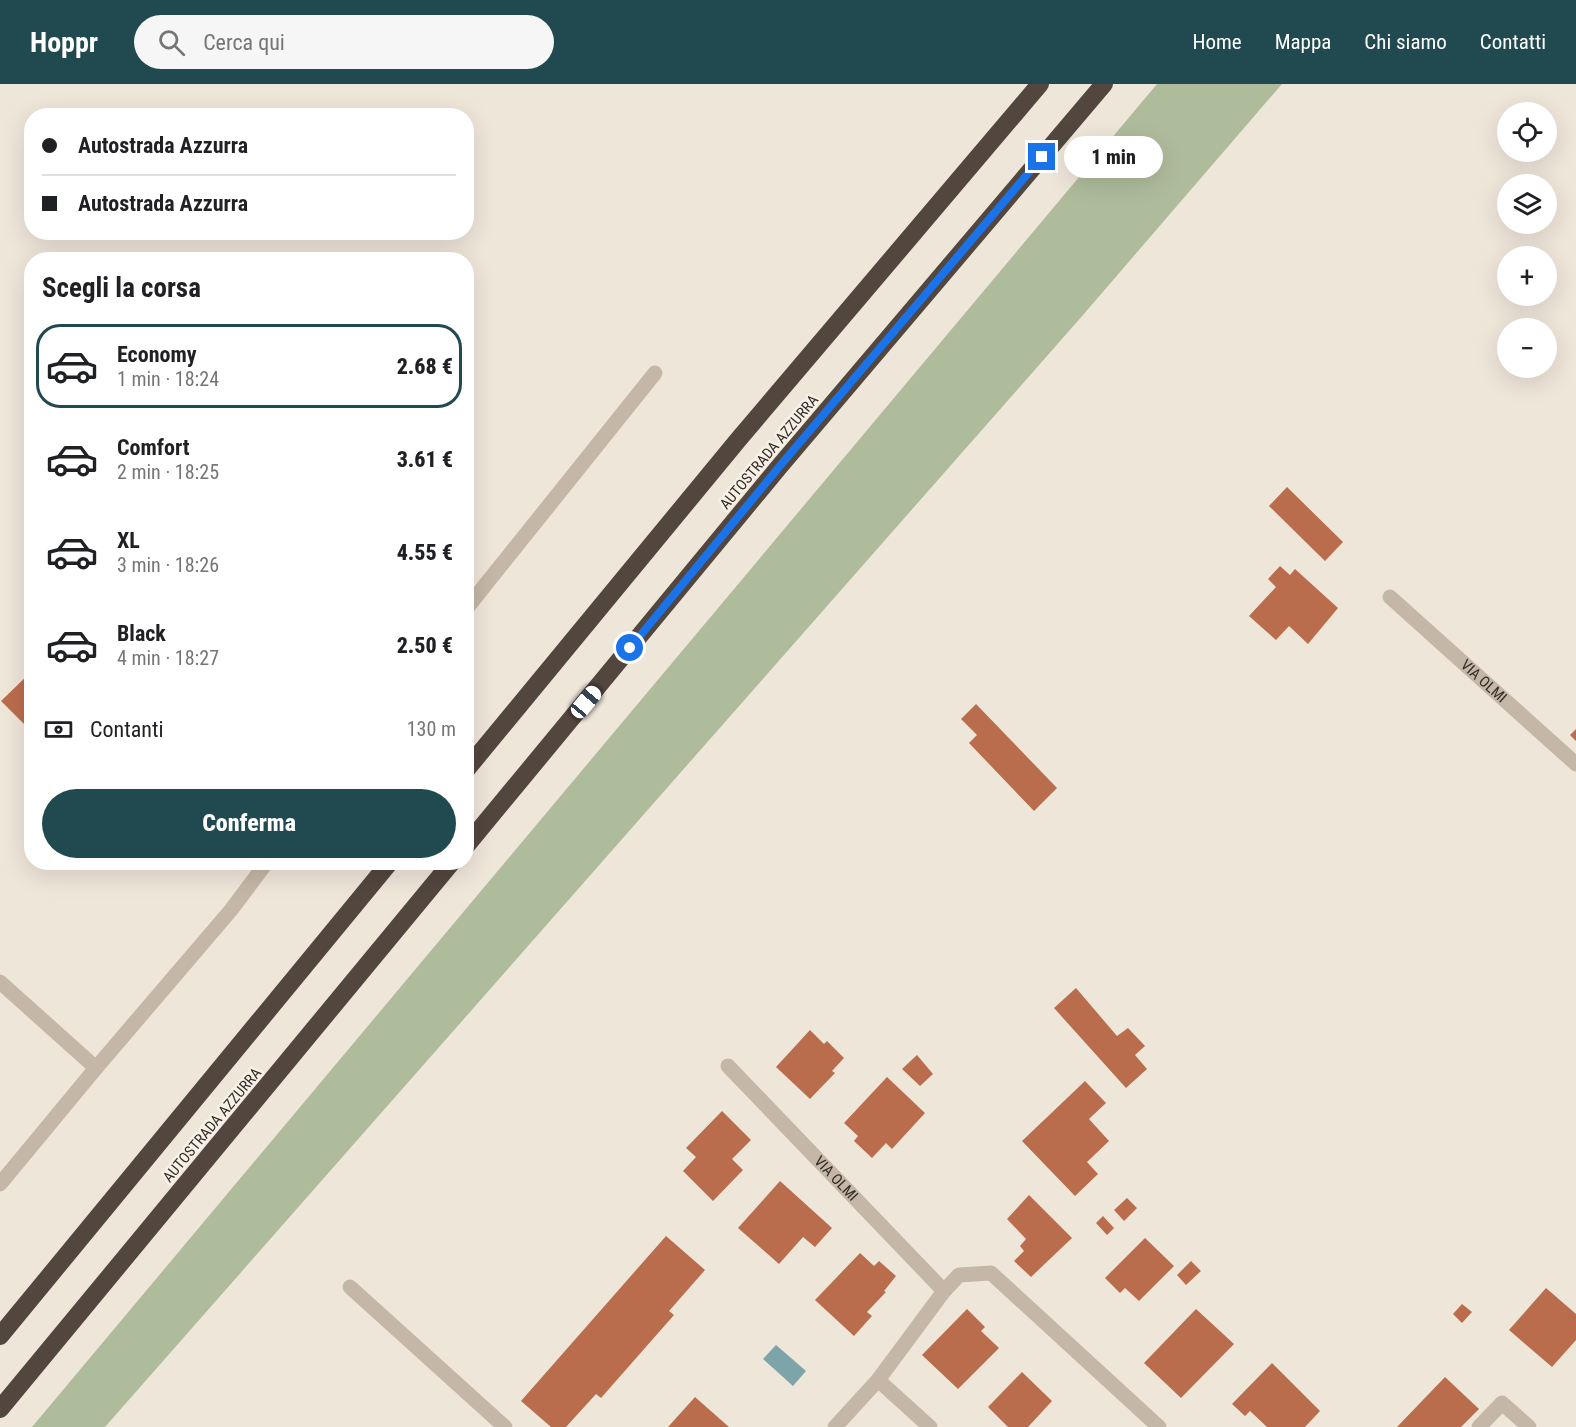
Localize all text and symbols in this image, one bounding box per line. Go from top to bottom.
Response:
search box [134,15,554,69]
text: Hoppr [30,26,98,59]
icon: search [155,26,188,59]
text: Cerca qui [203,30,285,55]
text: Home [1192,30,1242,54]
text: Mappa [1275,30,1331,54]
text: Chi siamo [1364,30,1447,54]
text: Contatti [1480,30,1546,54]
map controls [1497,102,1557,378]
button: locate [1497,102,1557,162]
text: Autostrada Azzurra [78,133,248,158]
callout: 1 min [1063,136,1162,178]
route end [1028,143,1055,170]
text: 1 min [1091,145,1136,169]
button: layers [1497,174,1557,234]
text: Autostrada Azzurra [78,191,248,216]
button: + [1497,246,1557,306]
text: Scegli la corsa [42,272,201,304]
button: − [1497,318,1557,378]
icon: car [45,339,99,393]
text: Economy [117,342,197,367]
text: 2.68 € [397,354,453,379]
text: 1 min · 18:24 [117,367,219,391]
street label: AUTOSTRADA AZZURRA [716,391,822,513]
icon: car [45,432,99,486]
text: Comfort [117,435,190,460]
text: 3.61 € [397,447,453,472]
text: 2 min · 18:25 [117,460,219,484]
icon: car [45,525,99,579]
text: XL [117,528,140,553]
text: 4.55 € [397,540,453,565]
text: 3 min · 18:26 [117,553,219,577]
icon: car [45,618,99,672]
text: Black [117,621,166,646]
text: 2.50 € [397,633,453,658]
route start [616,634,643,661]
text: 4 min · 18:27 [117,646,219,670]
street label: VIA OLMI [1457,656,1510,706]
car [568,682,604,722]
icon: cash [42,713,75,746]
text: Contanti [90,717,163,742]
text: 130 m [407,717,456,741]
button: Conferma [42,789,456,858]
street label: AUTOSTRADA AZZURRA [159,1064,265,1186]
street label: VIA OLMI [810,1152,862,1205]

